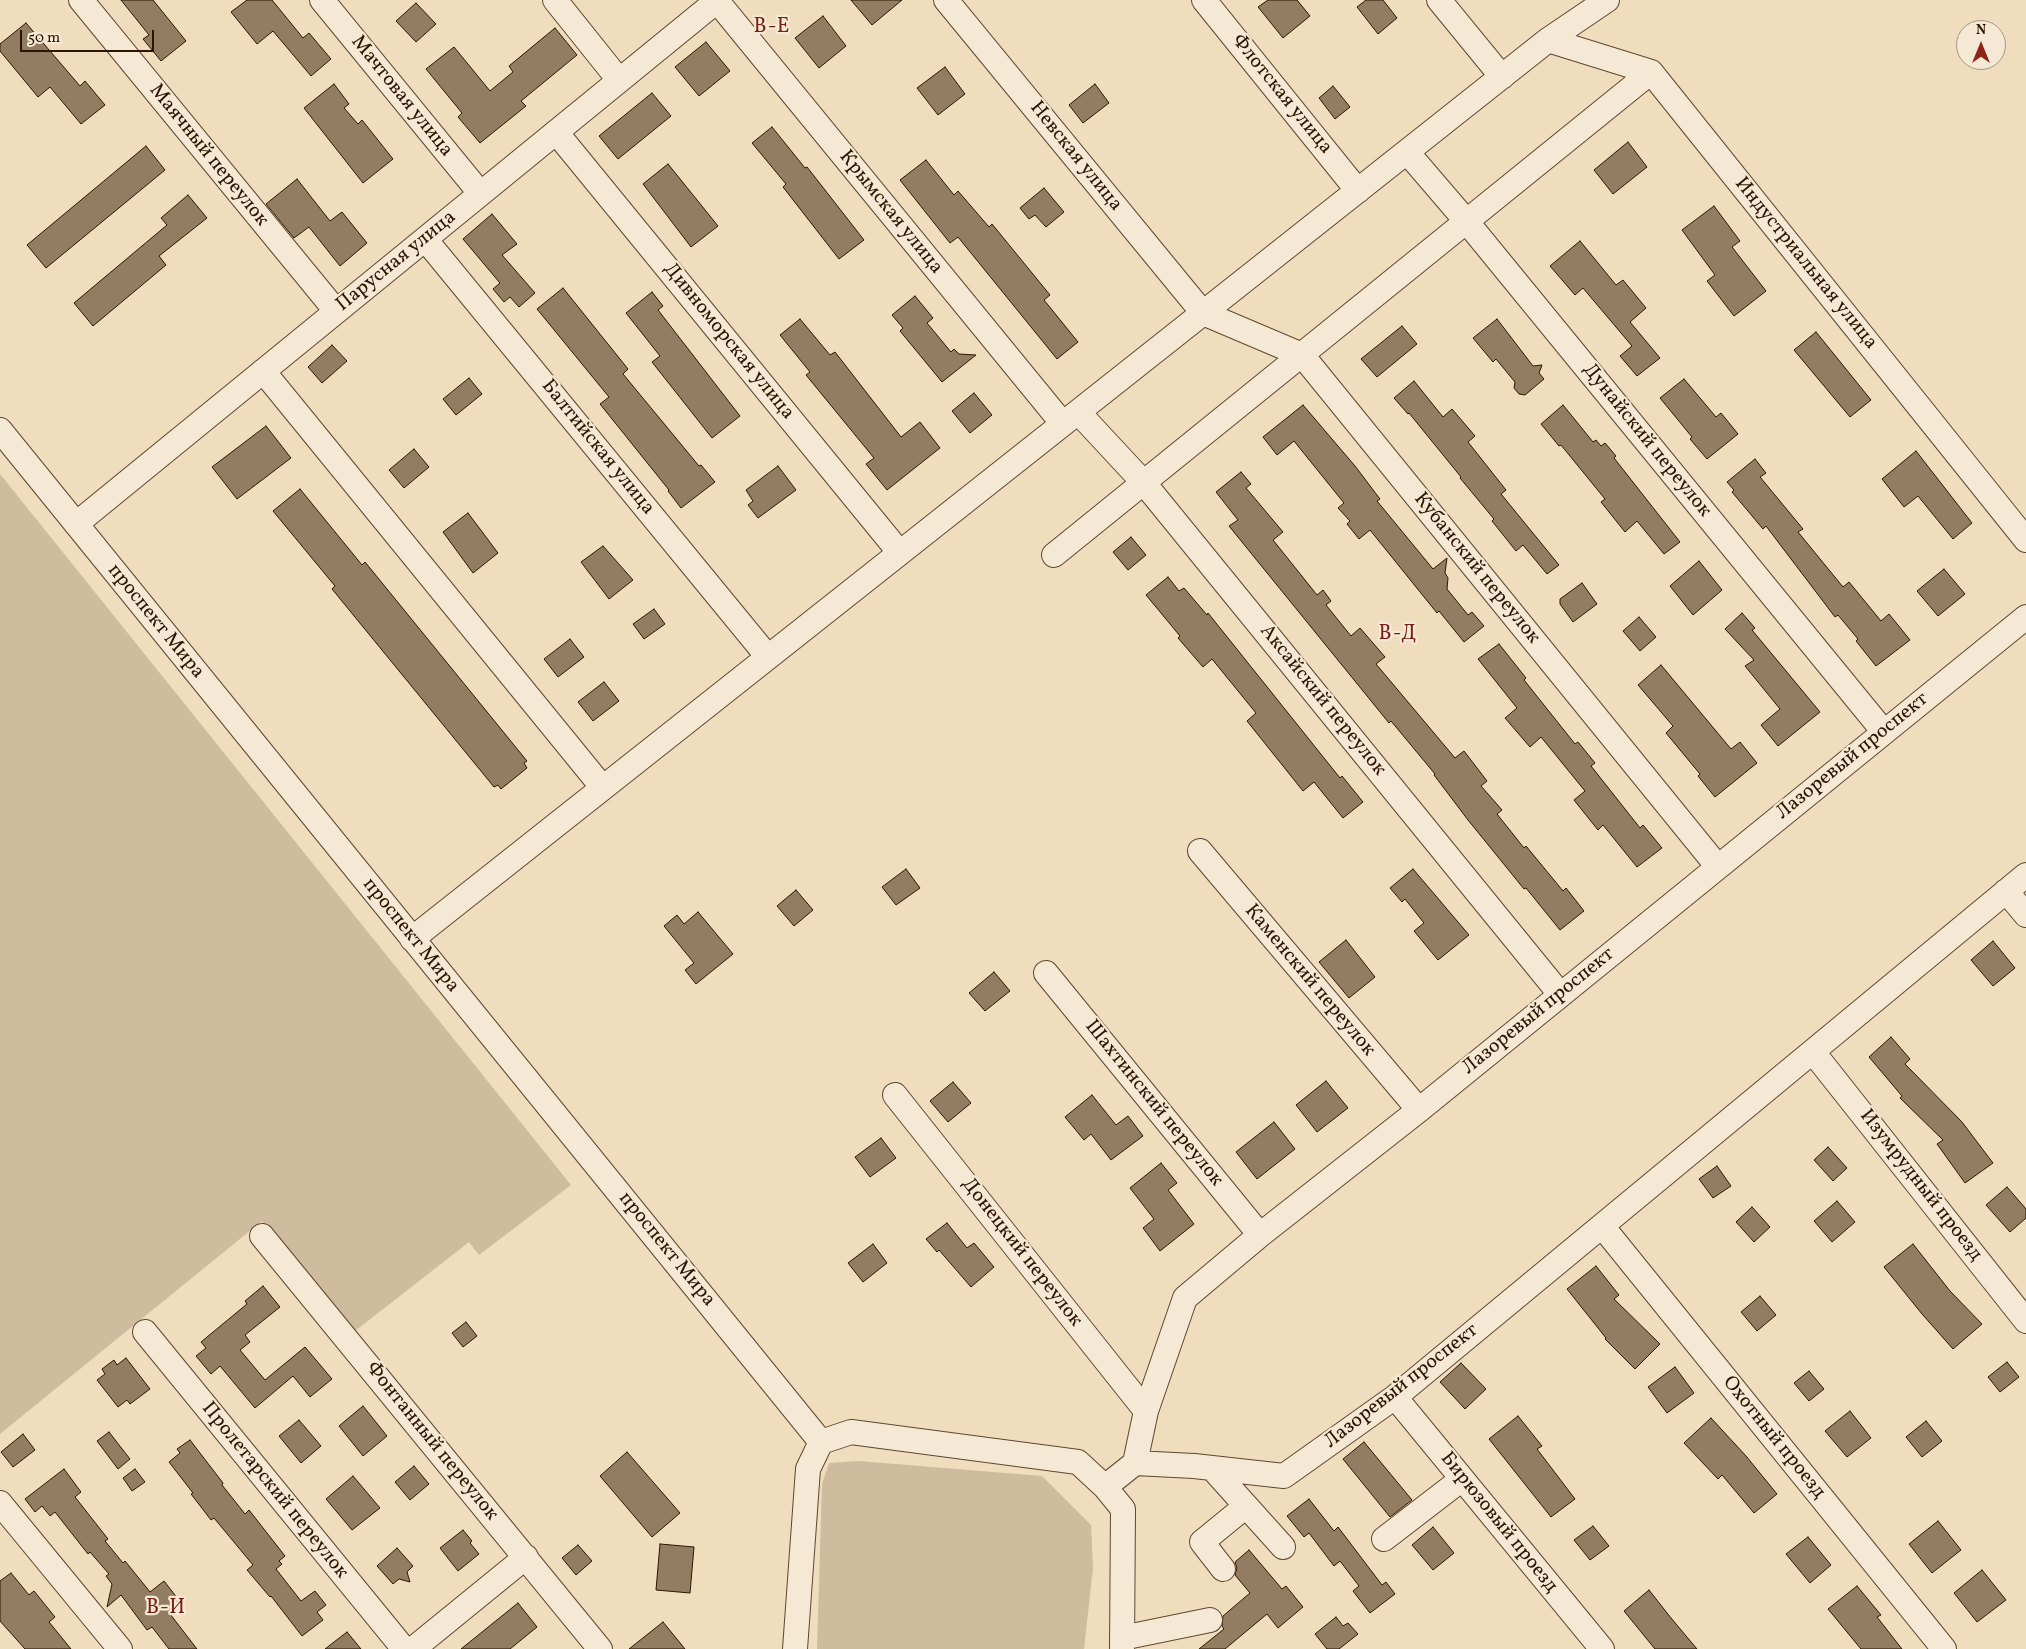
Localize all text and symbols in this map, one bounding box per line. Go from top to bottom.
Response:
district label: В-Е [753,15,791,41]
scale bar [22,20,156,52]
north arrow [1956,20,2006,70]
text: N [1976,21,1986,40]
text: 50 m [28,28,60,49]
street label: Флотская улица [1225,30,1337,160]
street label: Мачтовая улица [345,31,457,163]
street label: Маячный переулок [143,80,273,232]
street label: Невская улица [1023,97,1127,217]
street label: Крымская улица [833,146,947,280]
street label: Индустриальная улица [1728,173,1882,355]
street label: Парусная улица [332,206,462,318]
street label: Дивноморская улица [657,259,799,425]
street label: Дунайский переулок [1576,359,1716,523]
street label: Балтийская улица [535,376,659,520]
street label: Кубанский переулок [1408,488,1544,650]
street label: проспект Мира [101,560,209,684]
street label: Аксайский переулок [1254,620,1390,782]
district label: В-Д [1378,622,1418,648]
street label: Лазоревый проспект [1772,688,1934,826]
street label: проспект Мира [356,874,464,998]
street label: Каменский переулок [1238,900,1380,1062]
street label: Лазоревый проспект [1458,943,1620,1081]
street label: Шахтинский переулок [1079,1016,1227,1192]
street label: Изумрудный проезд [1853,1105,1987,1267]
street label: Донецкий переулок [955,1174,1087,1332]
street label: проспект Мира [612,1188,720,1312]
street label: Лазоревый проспект [1320,1319,1484,1455]
street label: Фонтанный переулок [359,1358,503,1526]
street label: Охотный проезд [1716,1372,1830,1504]
street label: Пролетарский переулок [195,1398,353,1584]
street label: Бирюзовый проезд [1434,1448,1562,1598]
district label: В-И [146,1596,186,1622]

